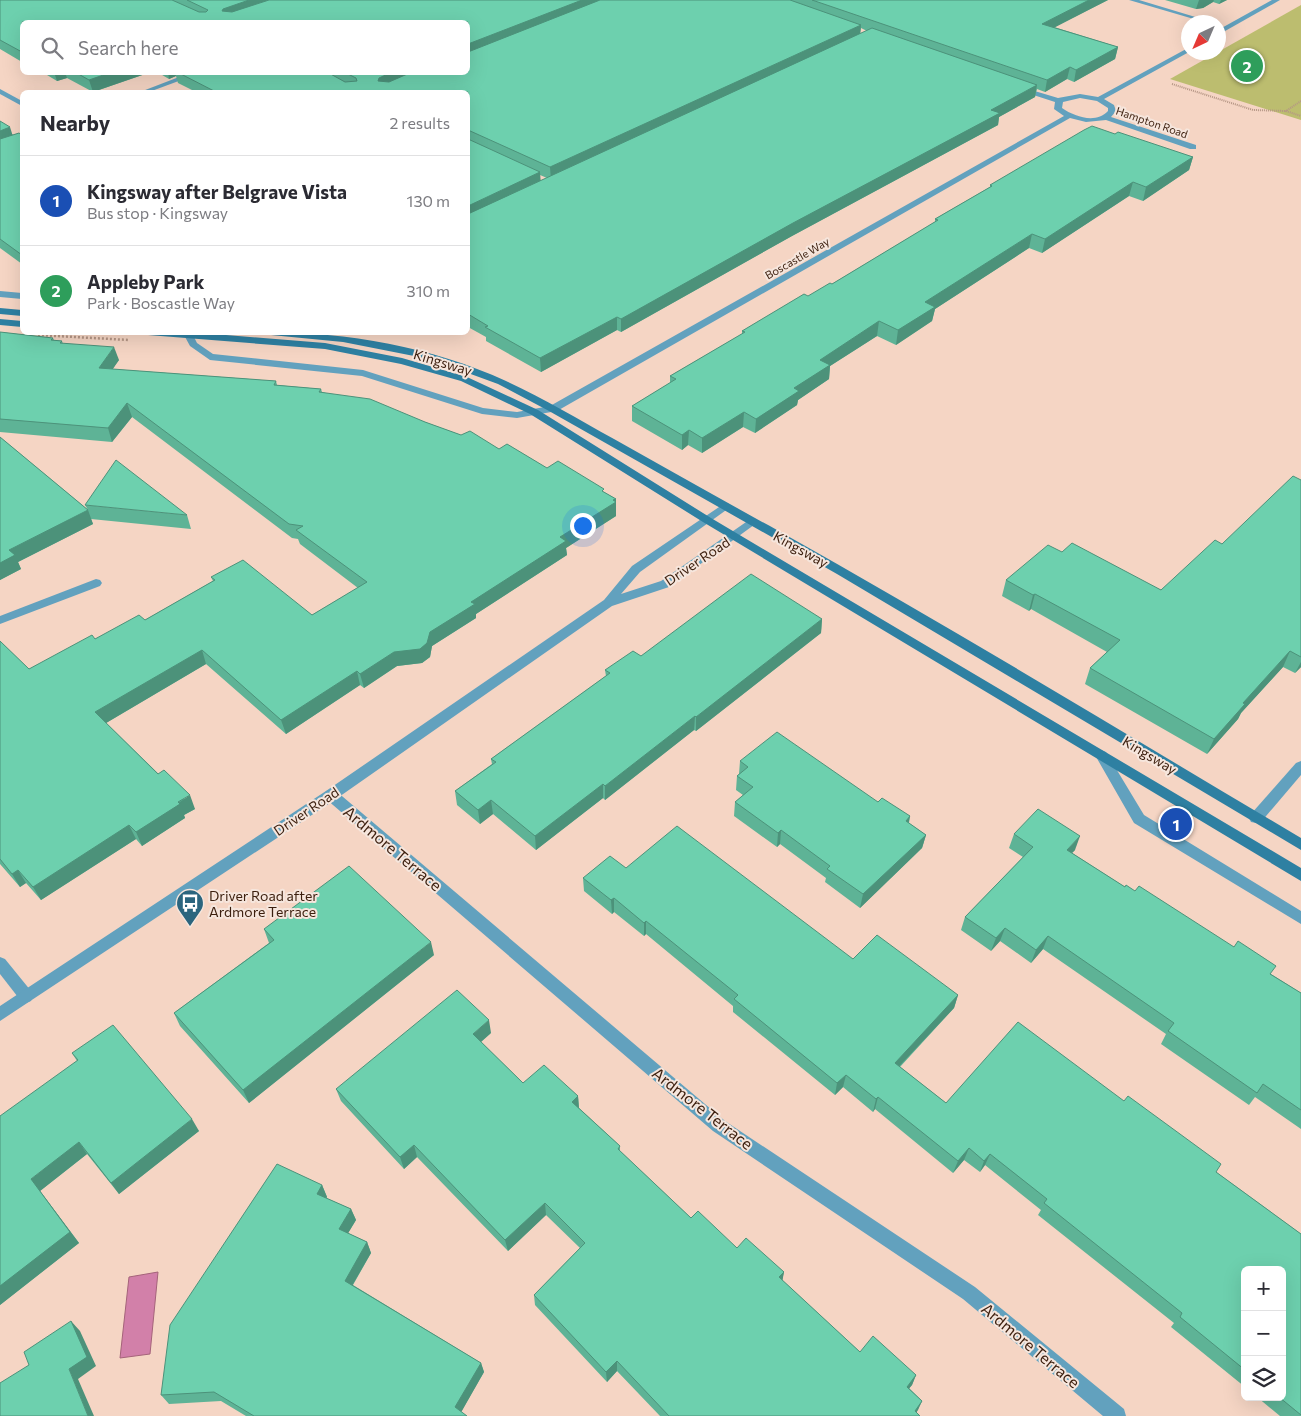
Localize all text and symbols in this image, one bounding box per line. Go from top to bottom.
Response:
north arrow [1181,15,1226,60]
search box [20,20,470,75]
icon: search [38,34,66,62]
text: Search here [78,36,178,59]
pin: 2 [1231,47,1263,85]
street label: Hampton Road [1114,104,1190,140]
text: Nearby [40,110,110,135]
text: 2 results [389,113,450,132]
text: Kingsway after Belgrave Vista [87,180,347,203]
text: 1 [52,191,60,210]
text: 130 m [407,191,450,210]
text: Bus stop · Kingsway [87,203,228,222]
street label: Boscastle Way [763,234,832,282]
text: Appleby Park [87,270,204,293]
text: 2 [51,281,61,300]
text: 310 m [407,281,450,300]
text: Park · Boscastle Way [87,293,235,312]
street label: Kingsway [412,345,474,379]
your location [570,513,596,539]
street label: Kingsway [771,527,831,571]
street label: Driver Road [661,533,733,589]
street label: Kingsway [1120,732,1180,778]
street label: Driver Road [270,783,342,839]
street label: Ardmore Terrace [340,801,446,895]
pin: 1 [1160,805,1192,843]
place label: Driver Road after Ardmore Terrace [209,887,318,920]
bus stop icon: Driver Road after Ardmore Terrace [175,888,205,927]
street label: Ardmore Terrace [649,1063,757,1153]
map controls [1241,1266,1286,1401]
button: + [1241,1266,1286,1311]
street label: Ardmore Terrace [978,1298,1084,1392]
button: − [1241,1311,1286,1356]
button: layers [1241,1356,1286,1401]

